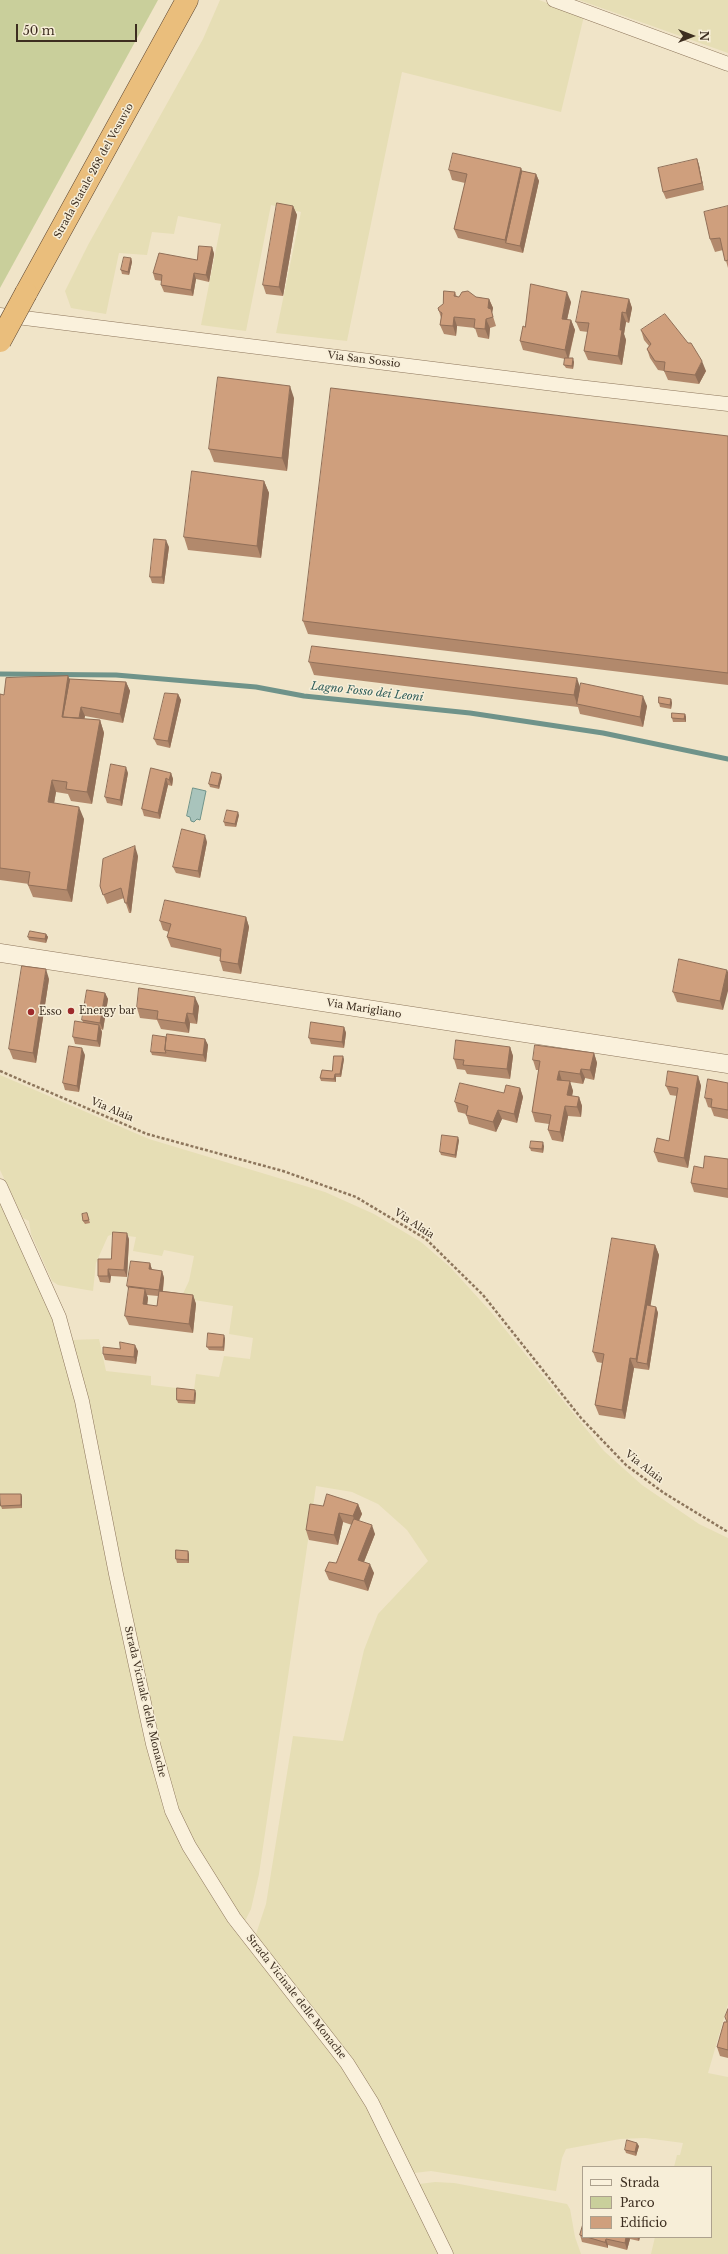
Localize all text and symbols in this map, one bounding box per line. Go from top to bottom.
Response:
scale bar [18,16,139,42]
north arrow [672,16,712,56]
text: 50 m [23,23,55,38]
text: N [697,31,711,41]
street label: Strada Statale 268 del Vesuvio [52,101,136,241]
street label: Via San Sossio [327,350,401,370]
water label: Lagno Fosso dei Leoni [310,680,424,704]
street label: Via Marigliano [326,997,402,1021]
place label: Energy bar [79,1005,136,1017]
place label: Esso [39,1006,62,1018]
marker: Energy bar [66,1006,76,1016]
marker: Esso [26,1007,36,1017]
street label: Via Alaia [89,1096,135,1124]
street label: Via Alaia [392,1207,436,1241]
street label: Via Alaia [623,1448,665,1486]
street label: Strada Vicinale delle Monache [122,1625,168,1779]
street label: Strada Vicinale delle Monache [244,1932,348,2062]
legend [582,2166,712,2238]
text: Strada [620,2175,659,2190]
text: Parco [620,2195,655,2210]
text: Edificio [620,2215,667,2230]

